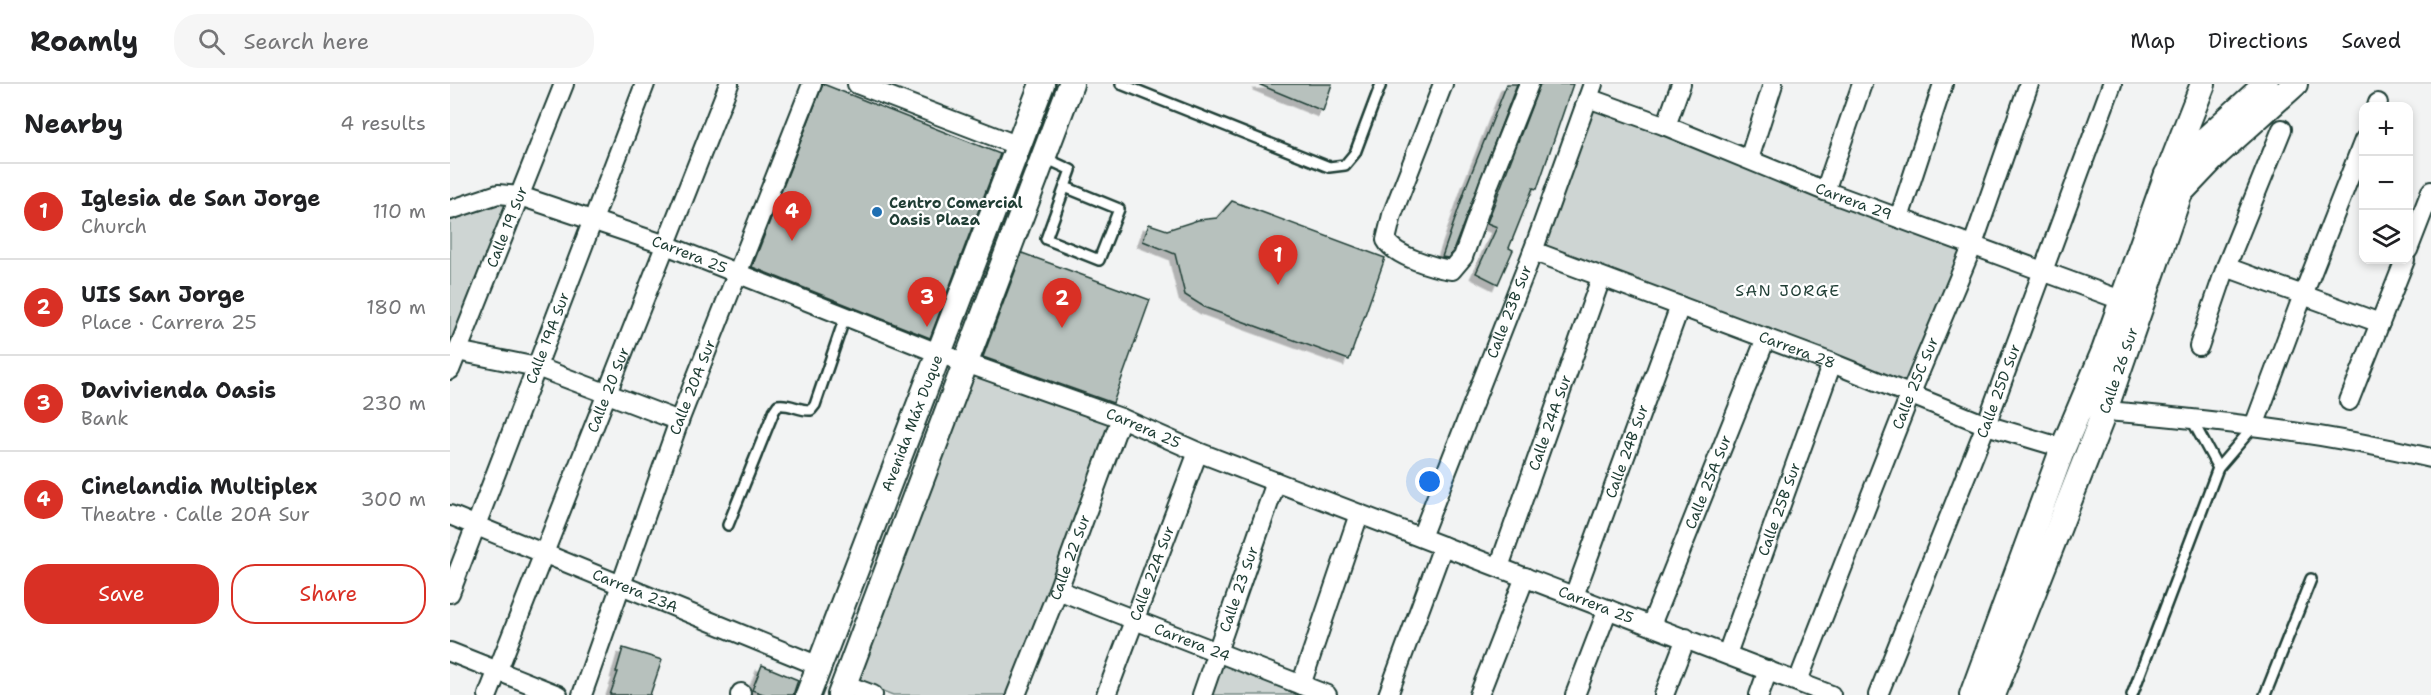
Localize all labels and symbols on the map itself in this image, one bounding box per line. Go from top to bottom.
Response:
street label: Carrera 29 [1812,178,1894,225]
street label: Calle 19 Sur [482,183,532,271]
pin: 4 [772,192,812,241]
place label: Centro Comercial Oasis Plaza [889,193,1023,230]
marker: Centro Comercial Oasis Plaza [870,205,884,219]
street label: Carrera 25 [649,231,730,278]
pin: 1 [1258,236,1298,285]
street label: Calle 23B Sur [1482,262,1537,361]
pin: 3 [908,278,946,327]
pin: 2 [1042,278,1082,328]
district label: SAN JORGE [1735,280,1841,301]
street label: Calle 19A Sur [521,289,574,387]
street label: Calle 26 Sur [2095,325,2143,416]
street label: Carrera 28 [1756,326,1838,373]
street label: Calle 25C Sur [1887,334,1943,432]
street label: Calle 20A Sur [665,337,720,438]
street label: Calle 25D Sur [1972,341,2025,441]
street label: Calle 20 Sur [583,344,634,435]
street label: Avenida Máx Duque [877,352,947,495]
street label: Calle 24A Sur [1524,372,1576,473]
street label: Calle 24B Sur [1601,402,1653,501]
street label: Carrera 25 [1103,404,1184,453]
street label: Calle 25A Sur [1680,432,1736,532]
street label: Calle 25B Sur [1753,460,1805,559]
your location [1415,467,1444,496]
street label: Calle 22 Sur [1045,512,1095,603]
street label: Calle 22A Sur [1125,523,1179,624]
street label: Calle 23 Sur [1215,543,1263,635]
street label: Carrera 23A [589,564,681,617]
street label: Carrera 25 [1555,581,1637,628]
street label: Carrera 24 [1151,619,1233,666]

